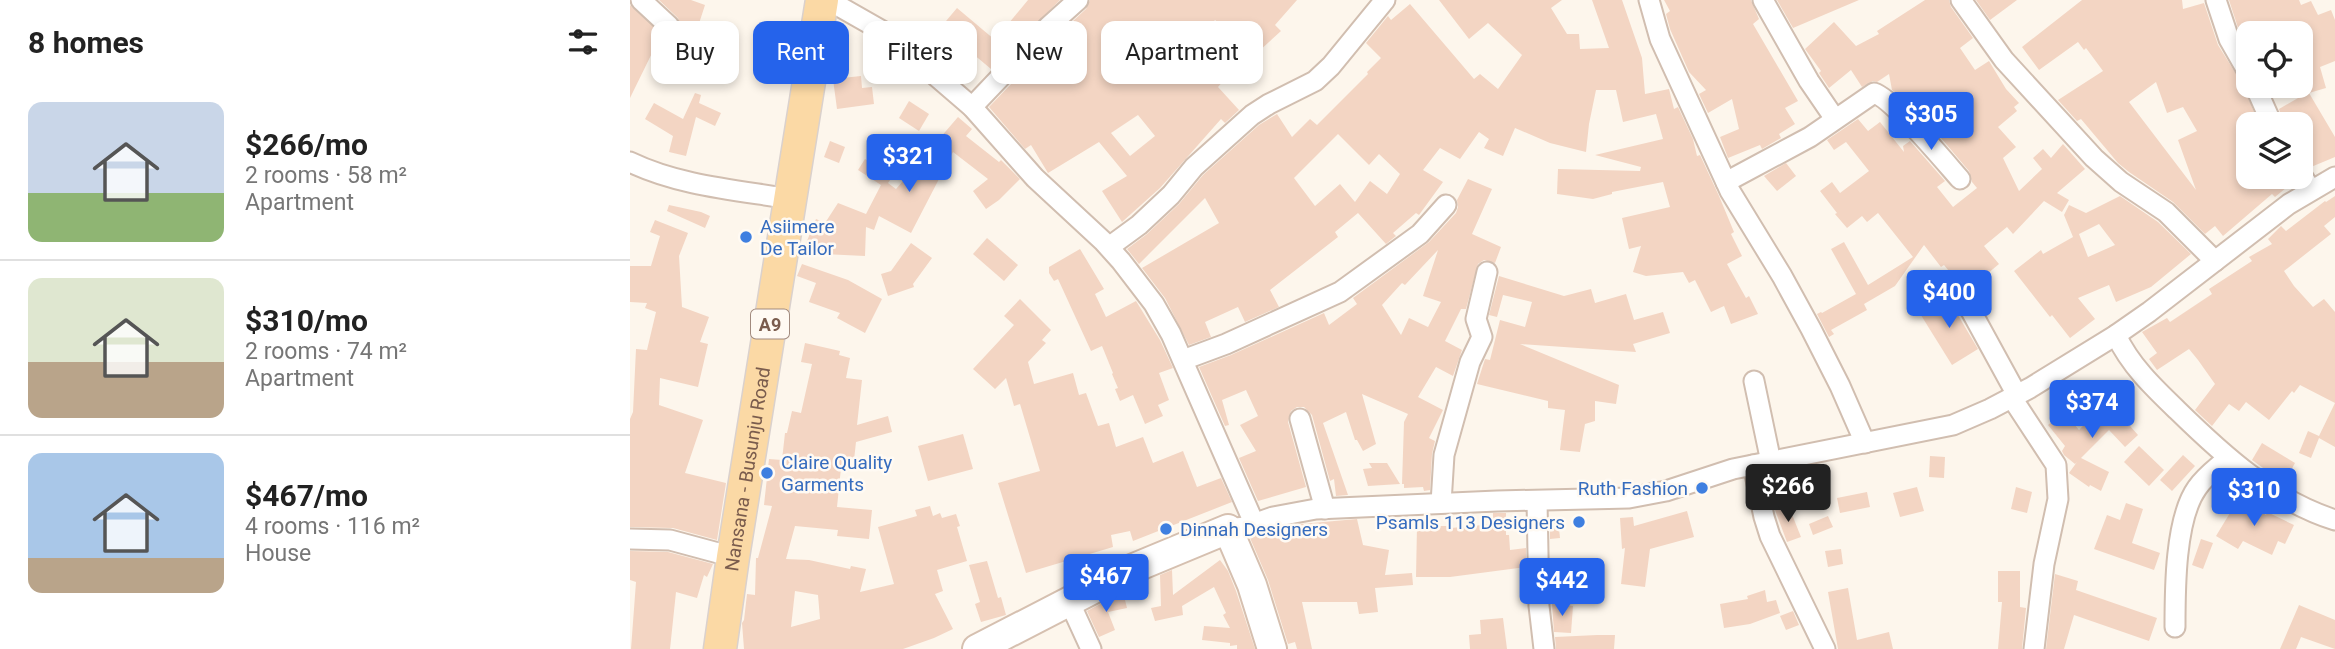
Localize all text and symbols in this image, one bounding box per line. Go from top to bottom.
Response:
chip: Buy [651,21,739,84]
chip: Rent [753,21,849,84]
chip: Filters [863,21,977,84]
chip: New [991,21,1087,84]
chip: Apartment [1101,21,1263,84]
map controls [2236,21,2313,189]
button: locate [2236,21,2313,98]
icon: filters [564,23,602,61]
text: 8 homes [28,25,144,60]
pin: $305 [1890,92,1972,152]
text: $305 [1905,101,1957,128]
button: layers [2236,112,2313,189]
text: $266/mo [245,127,368,162]
icon: home [84,130,168,214]
pin: $321 [868,134,950,194]
text: $321 [883,143,935,170]
text: 2 rooms · 58 m² [245,162,407,189]
text: Apartment [245,189,354,216]
place label: Asiimere De Tailor [760,215,835,260]
marker: Asiimere De Tailor [738,229,754,245]
pin: $400 [1908,270,1990,330]
text: $400 [1923,279,1975,306]
text: $310/mo [245,303,368,338]
icon: home [84,306,168,390]
road number: A9 [751,310,789,338]
text: 2 rooms · 74 m² [245,338,407,365]
text: Apartment [245,365,354,392]
street label: Nansana - Busunju Road [720,365,775,573]
pin: $374 [2051,380,2133,440]
text: $374 [2066,389,2118,416]
place label: Claire Quality Garments [781,451,892,496]
pin: $266 [1747,464,1829,524]
marker: Claire Quality Garments [759,465,775,481]
pin: $310 [2213,468,2295,528]
text: $266 [1762,473,1814,500]
place label: Ruth Fashion [1578,477,1688,500]
text: $310 [2228,477,2280,504]
text: $467/mo [245,478,368,513]
marker: Ruth Fashion [1694,480,1710,496]
icon: home [84,481,168,565]
place label: Psamls 113 Designers [1376,511,1565,534]
text: 4 rooms · 116 m² [245,513,420,540]
marker: Psamls 113 Designers [1571,514,1587,530]
place label: Dinnah Designers [1180,518,1328,541]
marker: Dinnah Designers [1158,521,1174,537]
text: House [245,540,311,567]
pin: $467 [1065,554,1147,614]
pin: $442 [1521,558,1603,618]
text: $467 [1080,563,1132,590]
text: $442 [1536,567,1588,594]

